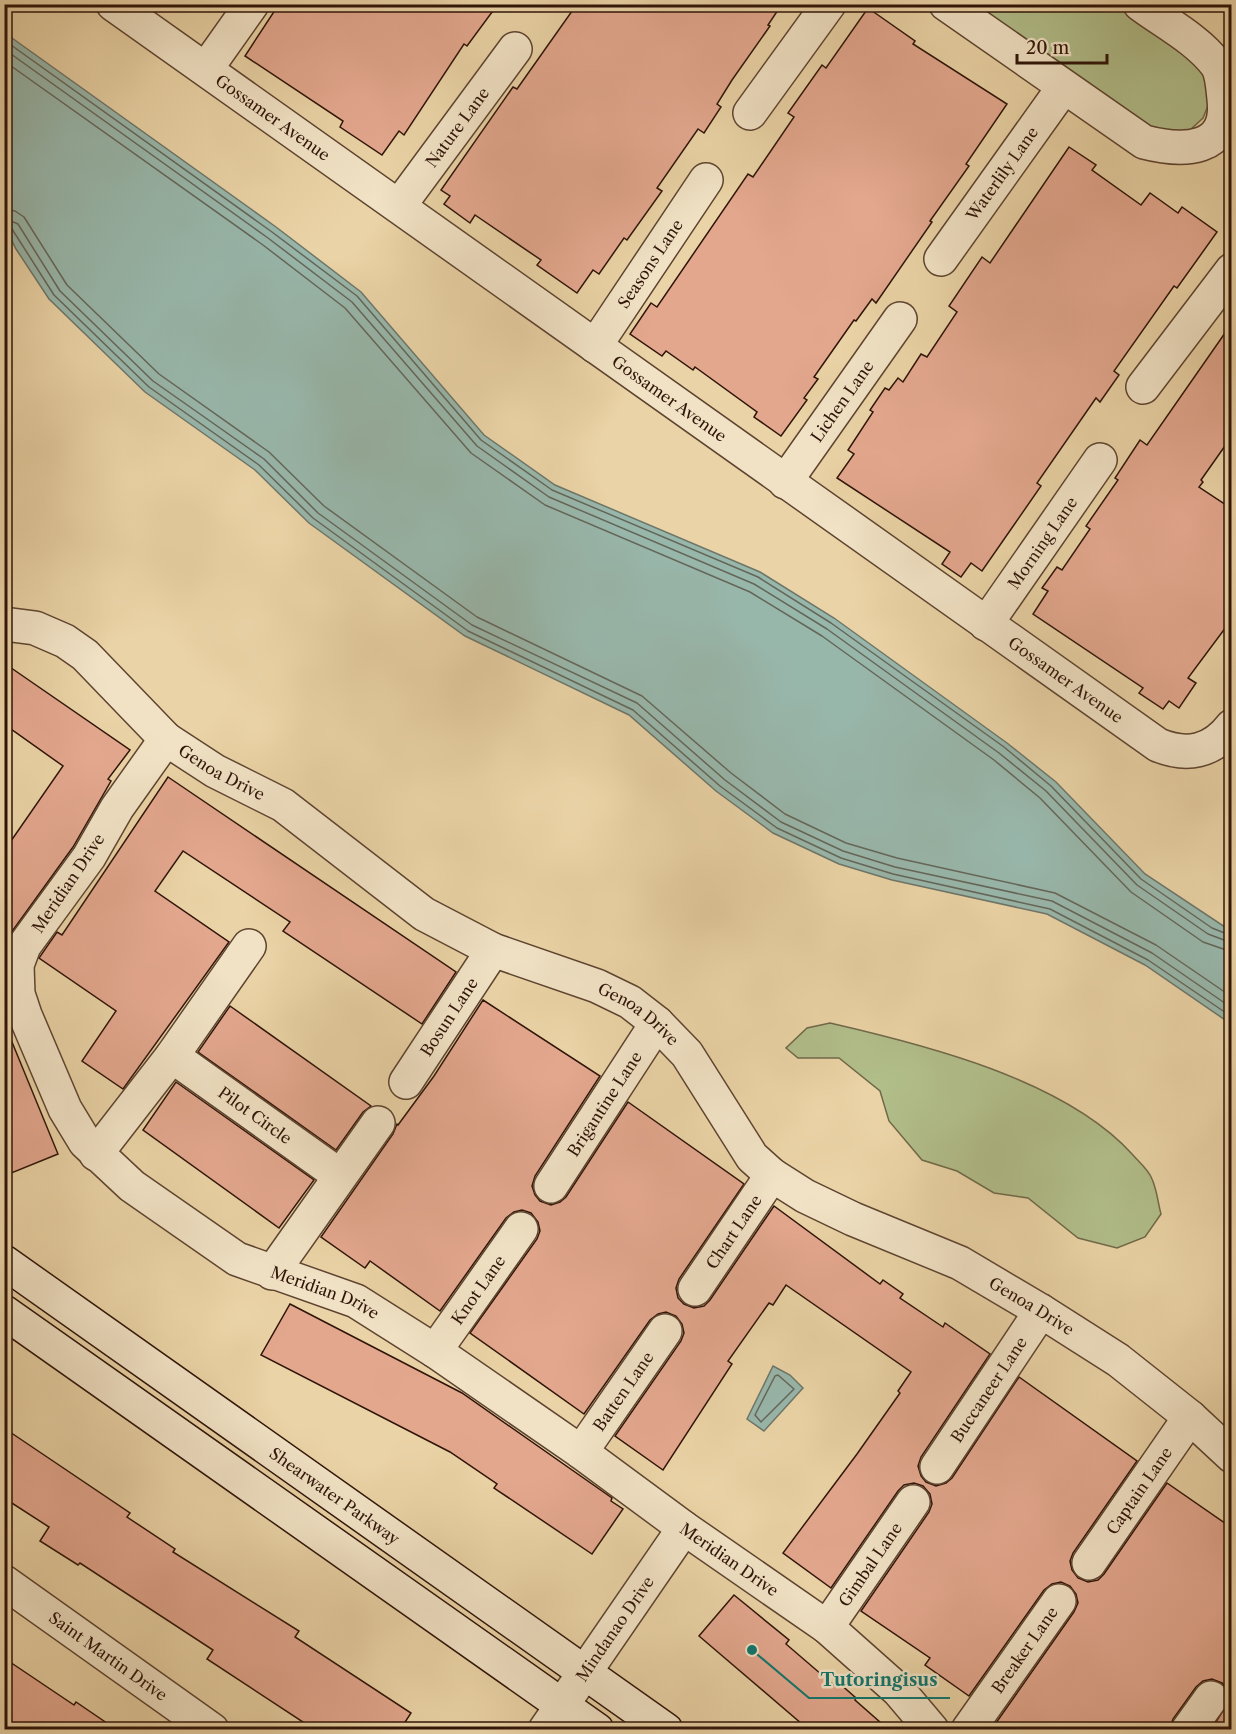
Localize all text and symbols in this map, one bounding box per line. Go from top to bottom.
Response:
scale bar [1017,27,1107,65]
text: 20 m [1026,37,1070,59]
street label: Gossamer Avenue [212,70,334,165]
street label: Nature Lane [421,83,493,171]
street label: Waterlily Lane [961,123,1042,225]
street label: Seasons Lane [613,215,687,312]
street label: Gossamer Avenue [608,351,731,446]
street label: Lichen Lane [807,357,878,446]
street label: Morning Lane [1003,493,1082,593]
street label: Gossamer Avenue [1005,632,1127,727]
street label: Genoa Drive [175,740,268,804]
street label: Meridian Drive [27,830,109,936]
street label: Bosun Lane [416,974,482,1060]
street label: Genoa Drive [595,978,683,1050]
street label: Brigantine Lane [563,1047,646,1160]
street label: Pilot Circle [214,1082,296,1148]
street label: Chart Lane [701,1191,766,1273]
street label: Knot Lane [447,1251,509,1328]
street label: Meridian Drive [268,1262,383,1323]
street label: Genoa Drive [986,1273,1078,1339]
street label: Buccaneer Lane [946,1333,1031,1446]
street label: Batten Lane [589,1348,658,1435]
street label: Shearwater Parkway [266,1443,404,1549]
street label: Captain Lane [1102,1443,1176,1538]
street label: Meridian Drive [676,1518,782,1600]
street label: Gimbal Lane [834,1518,906,1610]
street label: Mindanao Drive [572,1572,658,1685]
street label: Breaker Lane [987,1603,1062,1697]
street label: Saint Martin Drive [45,1607,171,1705]
callout: Tutoringisus [809,1662,950,1698]
text: Tutoringisus [820,1669,938,1691]

